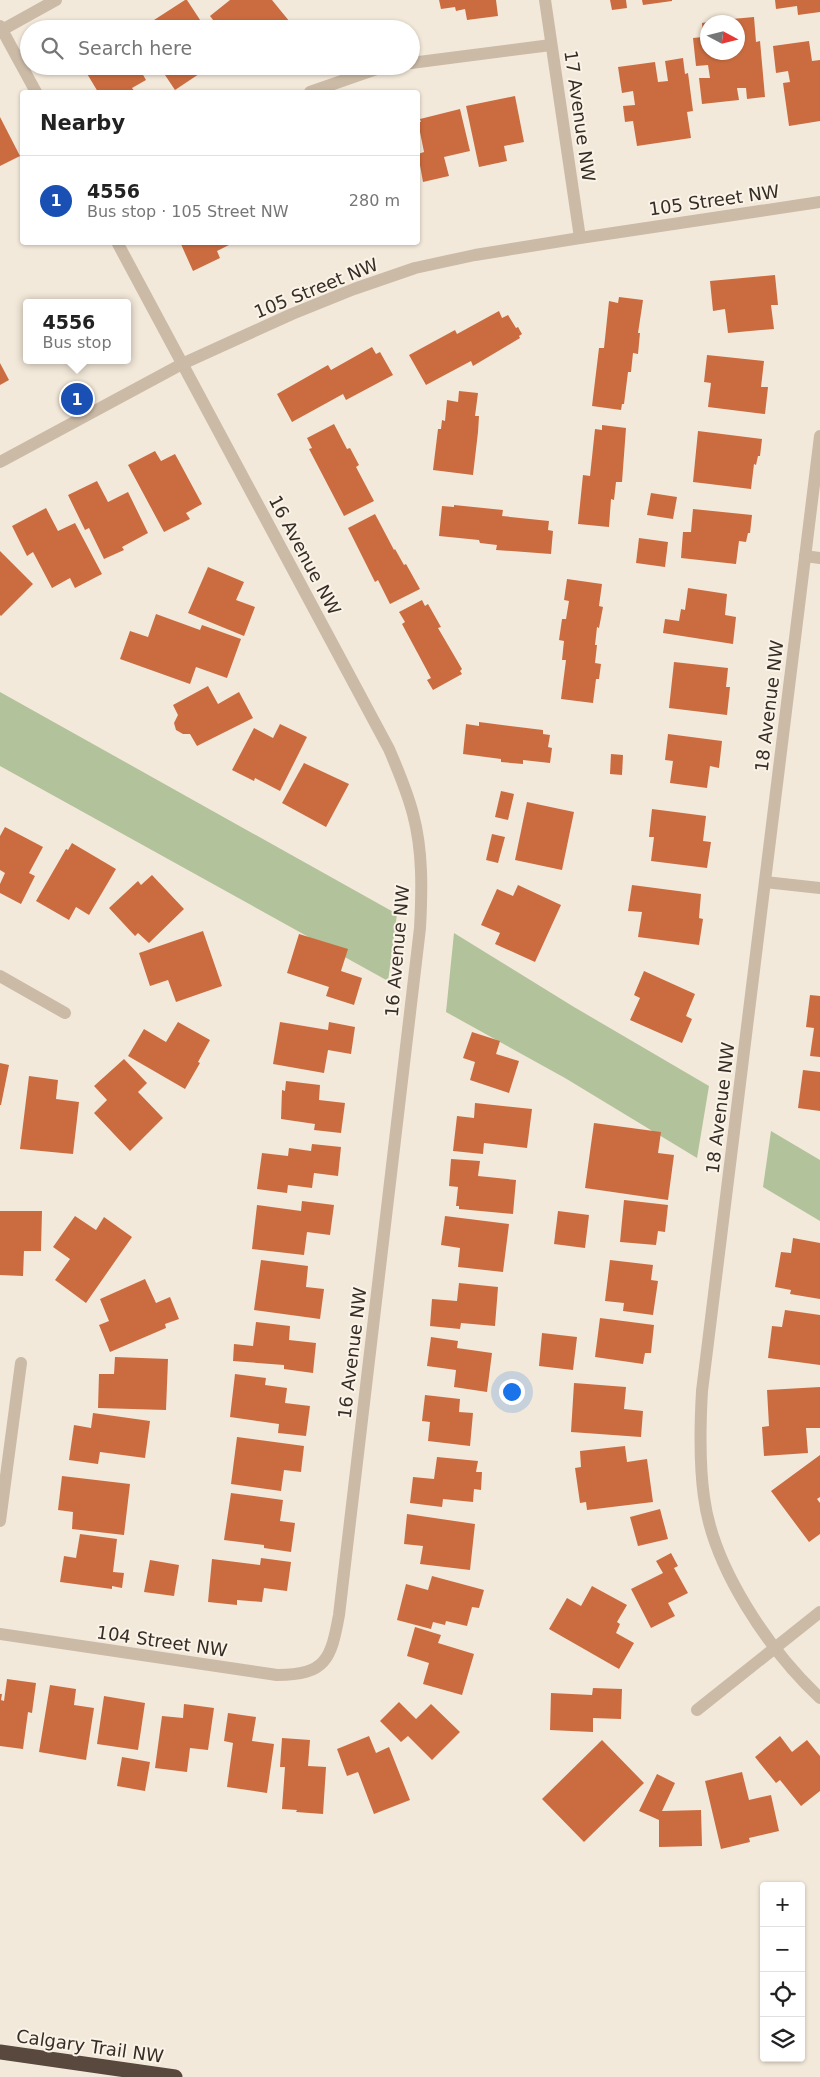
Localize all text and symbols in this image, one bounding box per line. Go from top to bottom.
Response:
north arrow [700,15,745,60]
search box [20,20,420,75]
icon: search [38,34,66,62]
text: Search here [78,37,192,59]
street label: 17 Avenue NW [560,49,600,183]
text: Nearby [40,111,125,135]
text: 4556 [87,180,140,202]
street label: 105 Street NW [647,180,781,220]
text: 1 [50,191,62,210]
text: 280 m [349,191,400,210]
text: Bus stop · 105 Street NW [87,202,288,221]
street label: 105 Street NW [251,254,381,322]
popup [23,299,131,364]
text: 4556 [42,311,95,333]
text: Bus stop [42,333,112,352]
pin: 1 [61,380,93,418]
street label: 16 Avenue NW [265,492,345,619]
street label: 18 Avenue NW [751,639,788,773]
street label: 16 Avenue NW [381,884,413,1018]
street label: 18 Avenue NW [702,1041,739,1175]
street label: 16 Avenue NW [334,1286,371,1420]
your location [499,1379,525,1405]
street label: 104 Street NW [95,1621,229,1661]
map controls [760,1882,805,2062]
button: + [760,1882,805,1927]
button: − [760,1927,805,1972]
button: locate [760,1972,805,2017]
button: layers [760,2017,805,2062]
street label: Calgary Trail NW [15,2025,165,2067]

